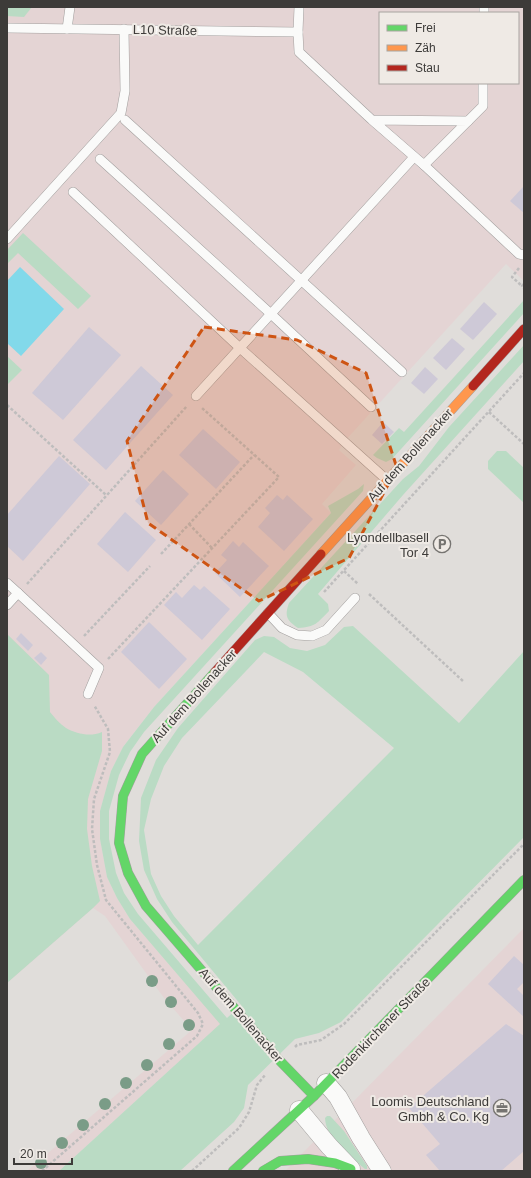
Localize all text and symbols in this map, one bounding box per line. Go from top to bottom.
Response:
legend [379,12,519,84]
text: Frei [415,21,436,35]
street label: L10 Straße [133,22,197,38]
text: Zäh [415,41,436,55]
text: Stau [415,61,440,75]
street label: Auf dem Bollenacker [364,405,456,505]
place label: Lyondellbasell Tor 4 [347,530,429,560]
parking icon: Lyondellbasell Tor 4 [432,534,452,554]
street label: Auf dem Bollenacker [148,646,240,746]
street label: Auf dem Bollenacker [196,965,286,1066]
street label: Rodenkirchener Straße [329,974,433,1082]
place label: Loomis Deutschland Gmbh & Co. Kg [371,1094,489,1124]
office icon: Loomis Deutschland Gmbh & Co. Kg [492,1098,512,1118]
scale bar [14,1140,72,1166]
text: 20 m [20,1147,47,1161]

